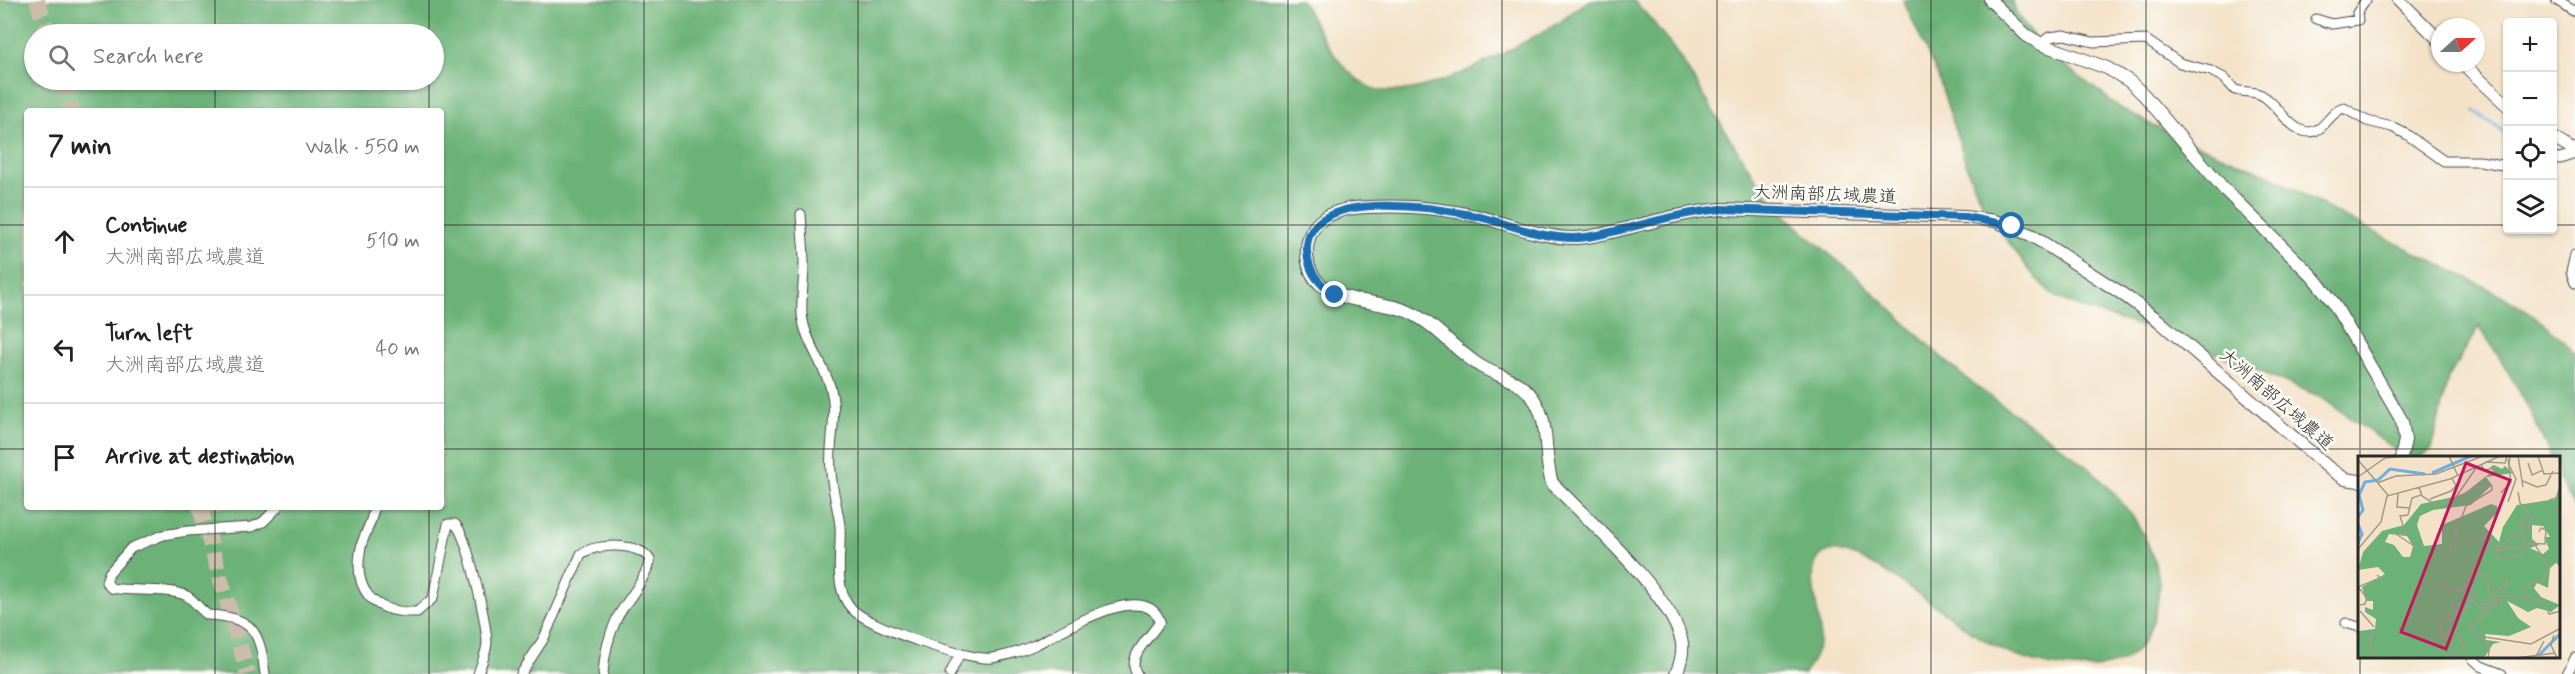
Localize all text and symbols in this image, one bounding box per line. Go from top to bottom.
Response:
north arrow [2431,18,2485,72]
map controls [2503,18,2557,234]
button: + [2503,18,2557,72]
search box [24,24,444,90]
icon: search [45,41,78,74]
text: Search here [93,43,204,71]
button: − [2503,72,2557,126]
button: locate [2503,126,2557,180]
text: 7 min [48,130,112,164]
text: Walk · 550 m [305,134,420,161]
street label: 大洲南部広域農道 [1753,180,1897,210]
button: layers [2503,180,2557,234]
text: Continue [105,212,187,240]
route start [1998,212,2024,238]
icon: ahead [48,225,81,258]
text: 510 m [366,228,420,255]
text: 大洲南部広域農道 [105,244,265,271]
route end [1321,281,1347,307]
text: Turn left [105,320,193,348]
icon: left [48,333,81,366]
text: 40 m [376,336,420,363]
street label: 大洲南部広域農道 [2214,343,2339,456]
text: 大洲南部広域農道 [105,352,265,379]
icon: arrive [48,441,81,474]
text: Arrive at destination [105,443,295,471]
inset map [2358,456,2560,659]

